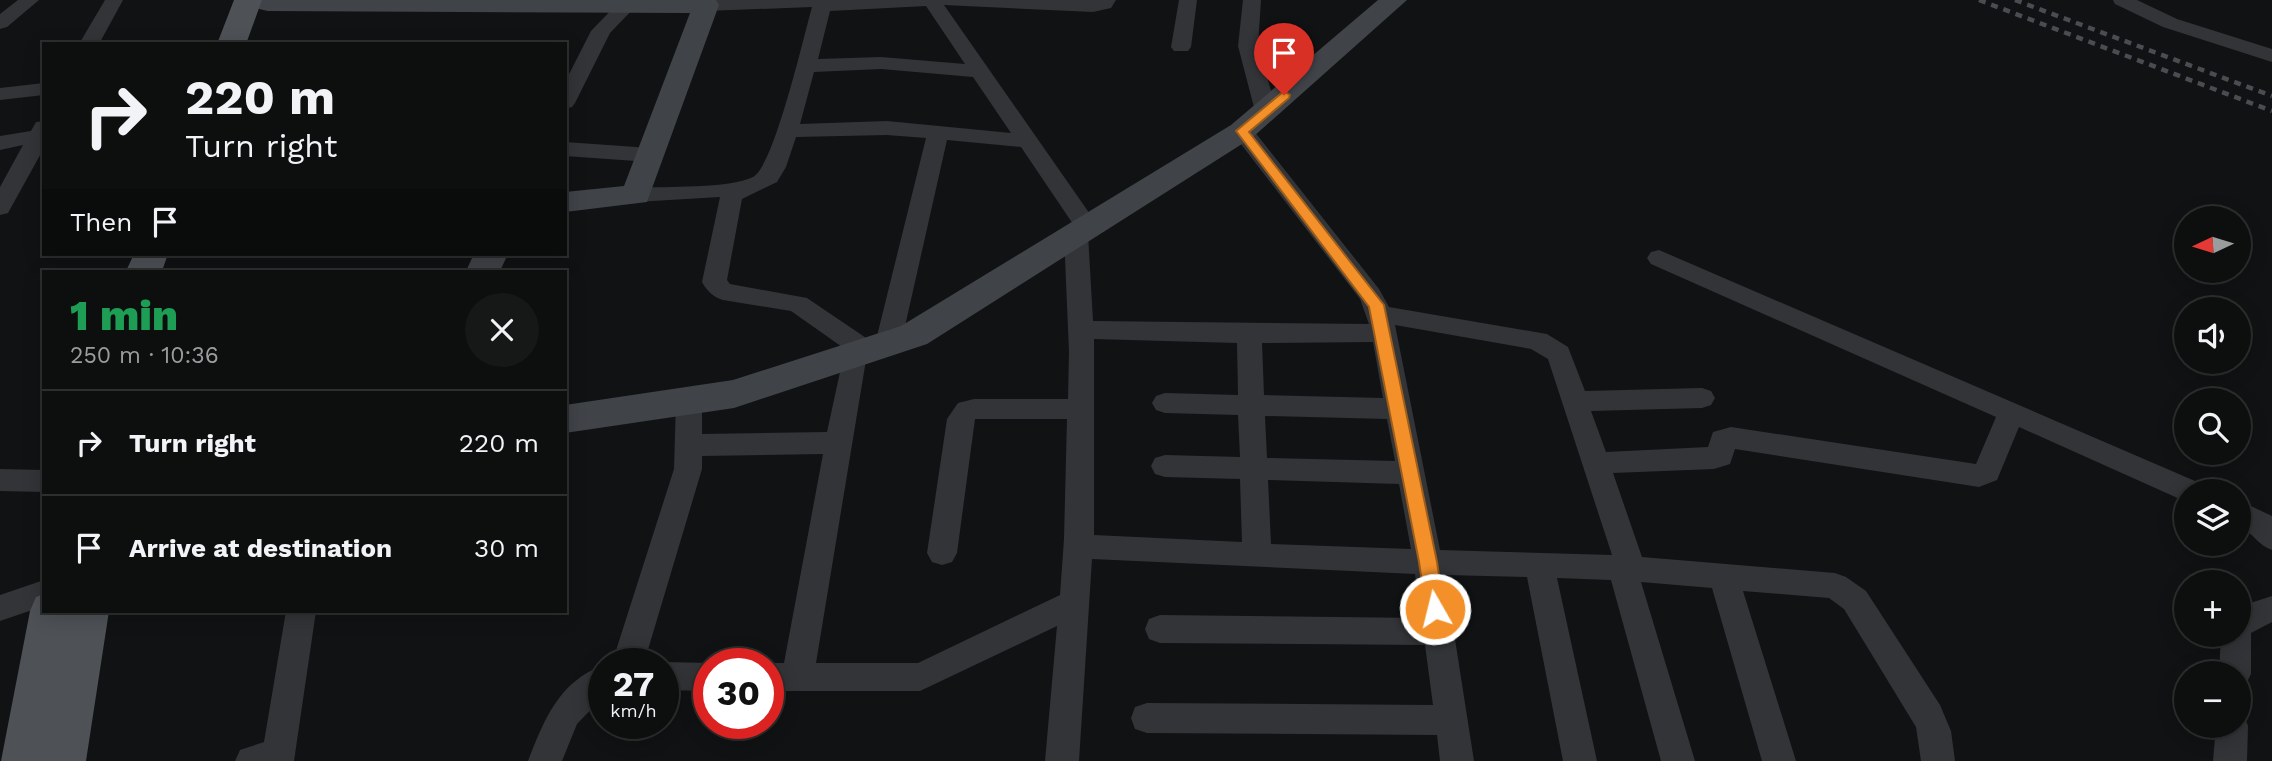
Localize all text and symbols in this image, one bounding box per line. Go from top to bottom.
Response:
pin [1254,23,1314,95]
icon: arrive [1265,34,1303,72]
text: 220 m [185,68,335,126]
icon: right [70,70,161,161]
text: Turn right [185,127,337,165]
icon: arrive [146,203,184,241]
north arrow [2174,206,2250,284]
map controls [2174,206,2251,738]
text: Then [70,207,132,237]
text: 1 min [70,291,178,340]
button: close [465,293,539,367]
button: sound [2174,297,2251,374]
text: 250 m · 10:36 [70,342,219,369]
button: search [2174,388,2251,465]
icon: right [70,424,108,462]
text: Turn right [129,428,256,458]
text: 220 m [459,428,539,458]
button: layers [2174,479,2251,556]
icon: arrive [70,529,108,567]
text: Arrive at destination [129,533,392,563]
text: 30 m [474,533,539,563]
button: + [2174,570,2251,647]
position arrow [1398,572,1472,646]
speed limit sign: 30 [693,648,784,739]
button: − [2174,661,2251,738]
text: 27 [613,663,654,705]
text: km/h [610,700,657,721]

